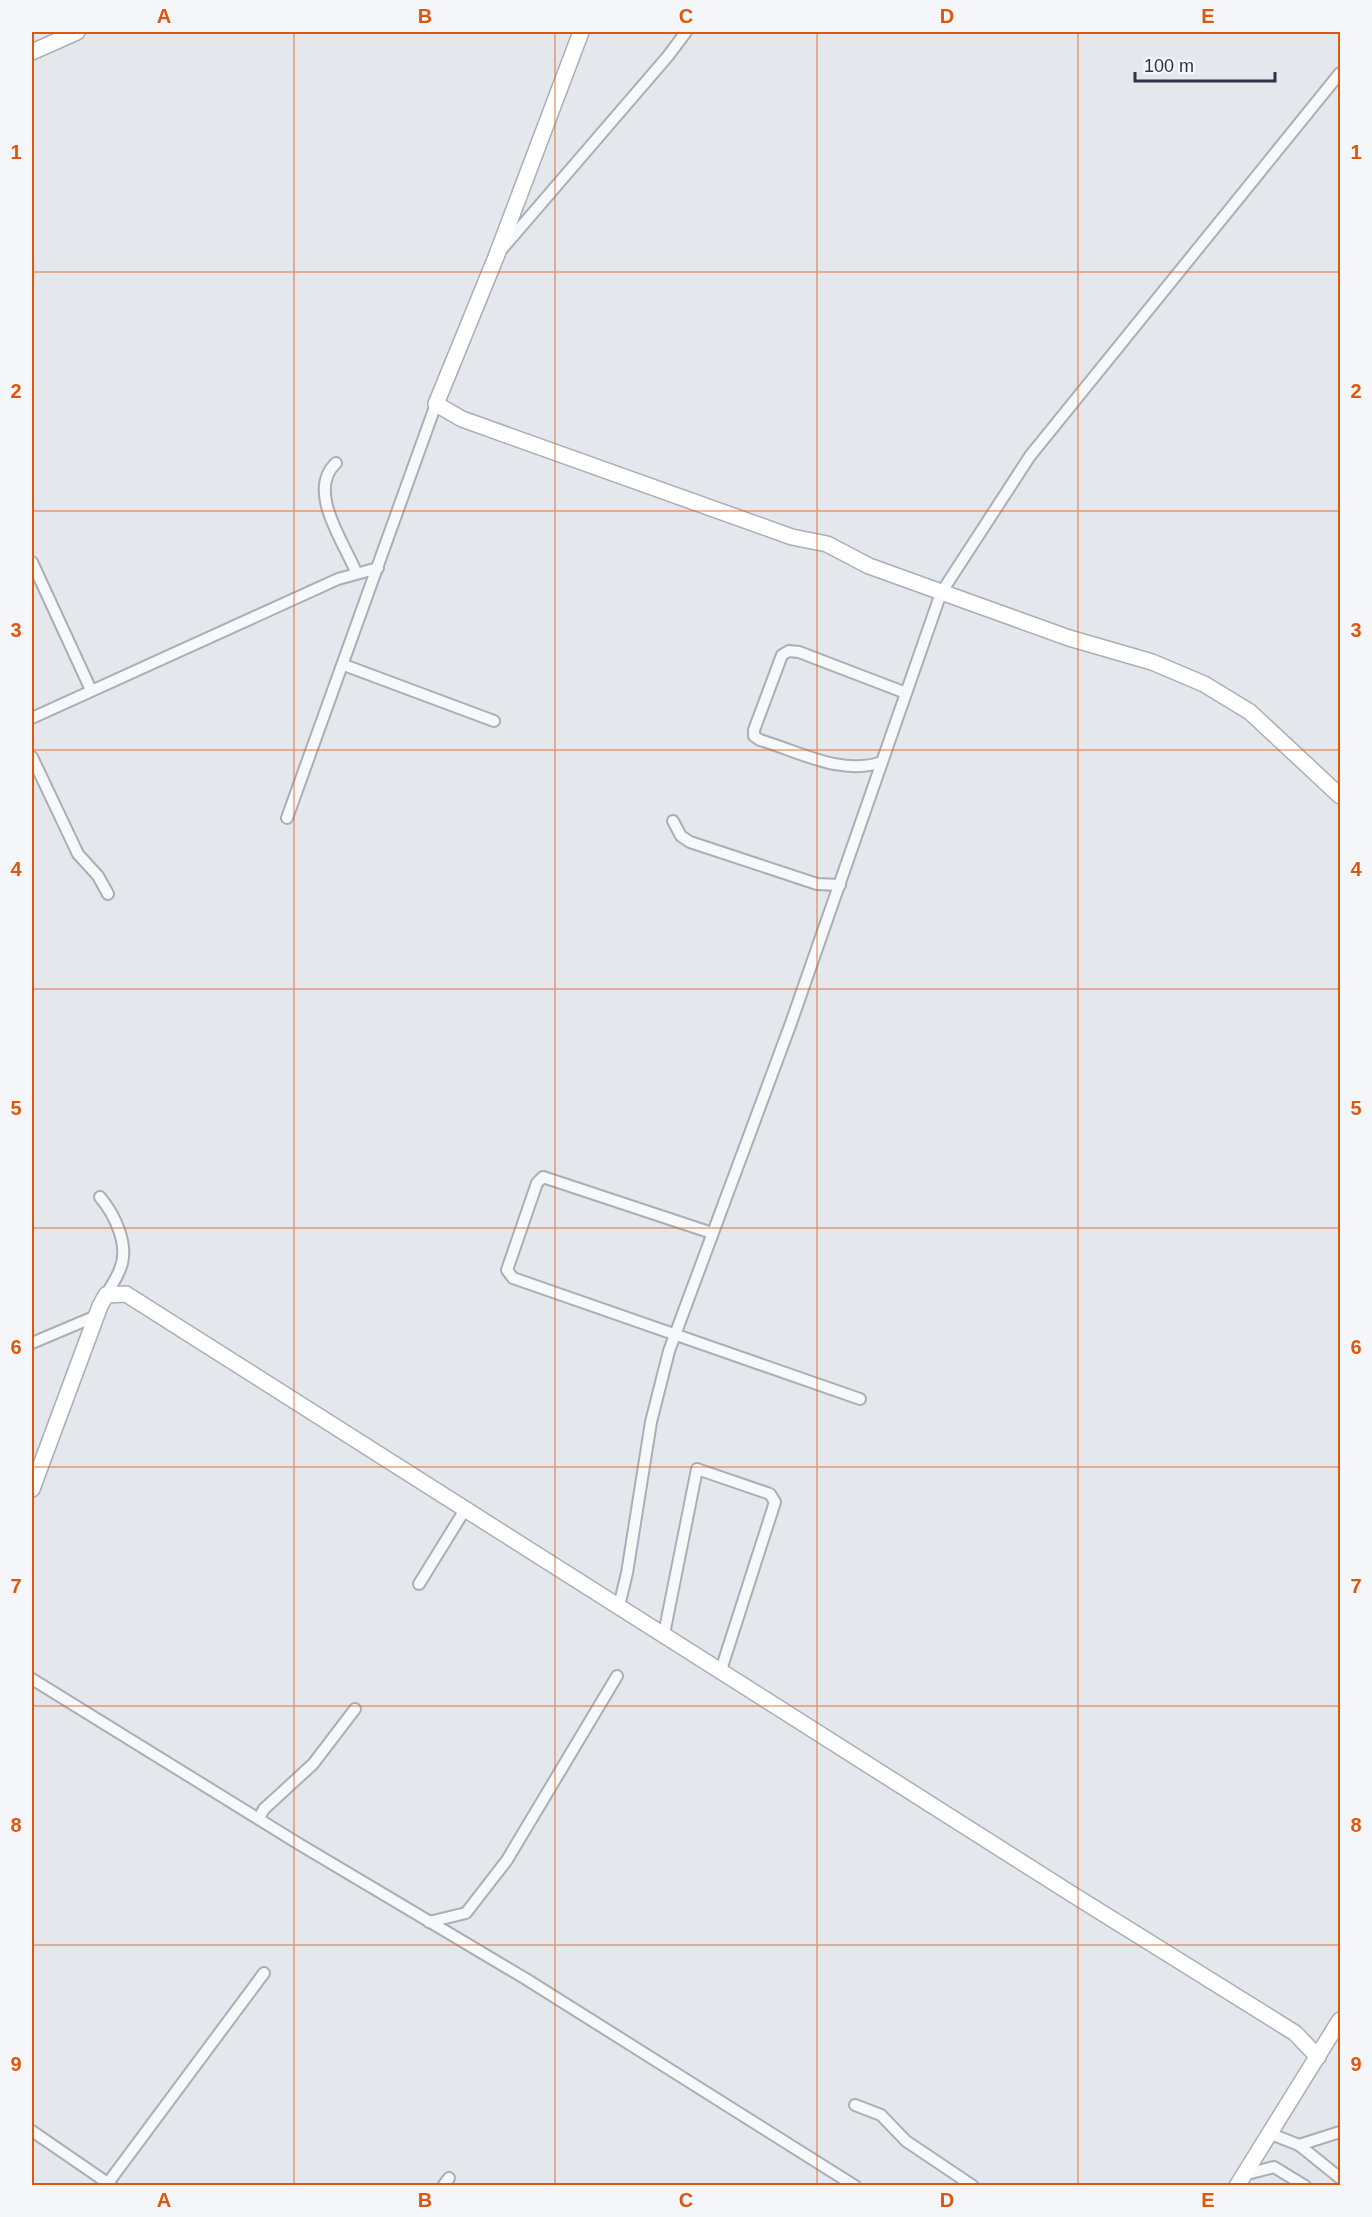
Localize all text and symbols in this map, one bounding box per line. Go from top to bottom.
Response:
text: A [157,5,171,27]
text: B [418,5,432,27]
text: C [679,5,693,27]
text: D [940,5,954,27]
text: E [1201,5,1215,27]
scale bar [1135,45,1274,83]
text: 100 m [1144,56,1194,76]
text: 1 [10,141,22,163]
text: 1 [1350,141,1362,163]
text: 2 [10,380,22,402]
text: 2 [1350,380,1362,402]
text: 3 [10,619,22,641]
text: 3 [1350,619,1362,641]
text: 4 [10,858,22,880]
text: 4 [1350,858,1362,880]
text: 5 [10,1097,22,1119]
text: 5 [1350,1097,1362,1119]
text: 6 [10,1336,22,1358]
text: 6 [1350,1336,1362,1358]
text: 7 [10,1575,22,1597]
text: 7 [1350,1575,1362,1597]
text: 8 [10,1814,22,1836]
text: 8 [1350,1814,1362,1836]
text: 9 [10,2053,22,2075]
text: 9 [1350,2053,1362,2075]
text: A [157,2189,171,2211]
text: B [418,2189,432,2211]
text: C [679,2189,693,2211]
text: D [940,2189,954,2211]
text: E [1201,2189,1215,2211]

